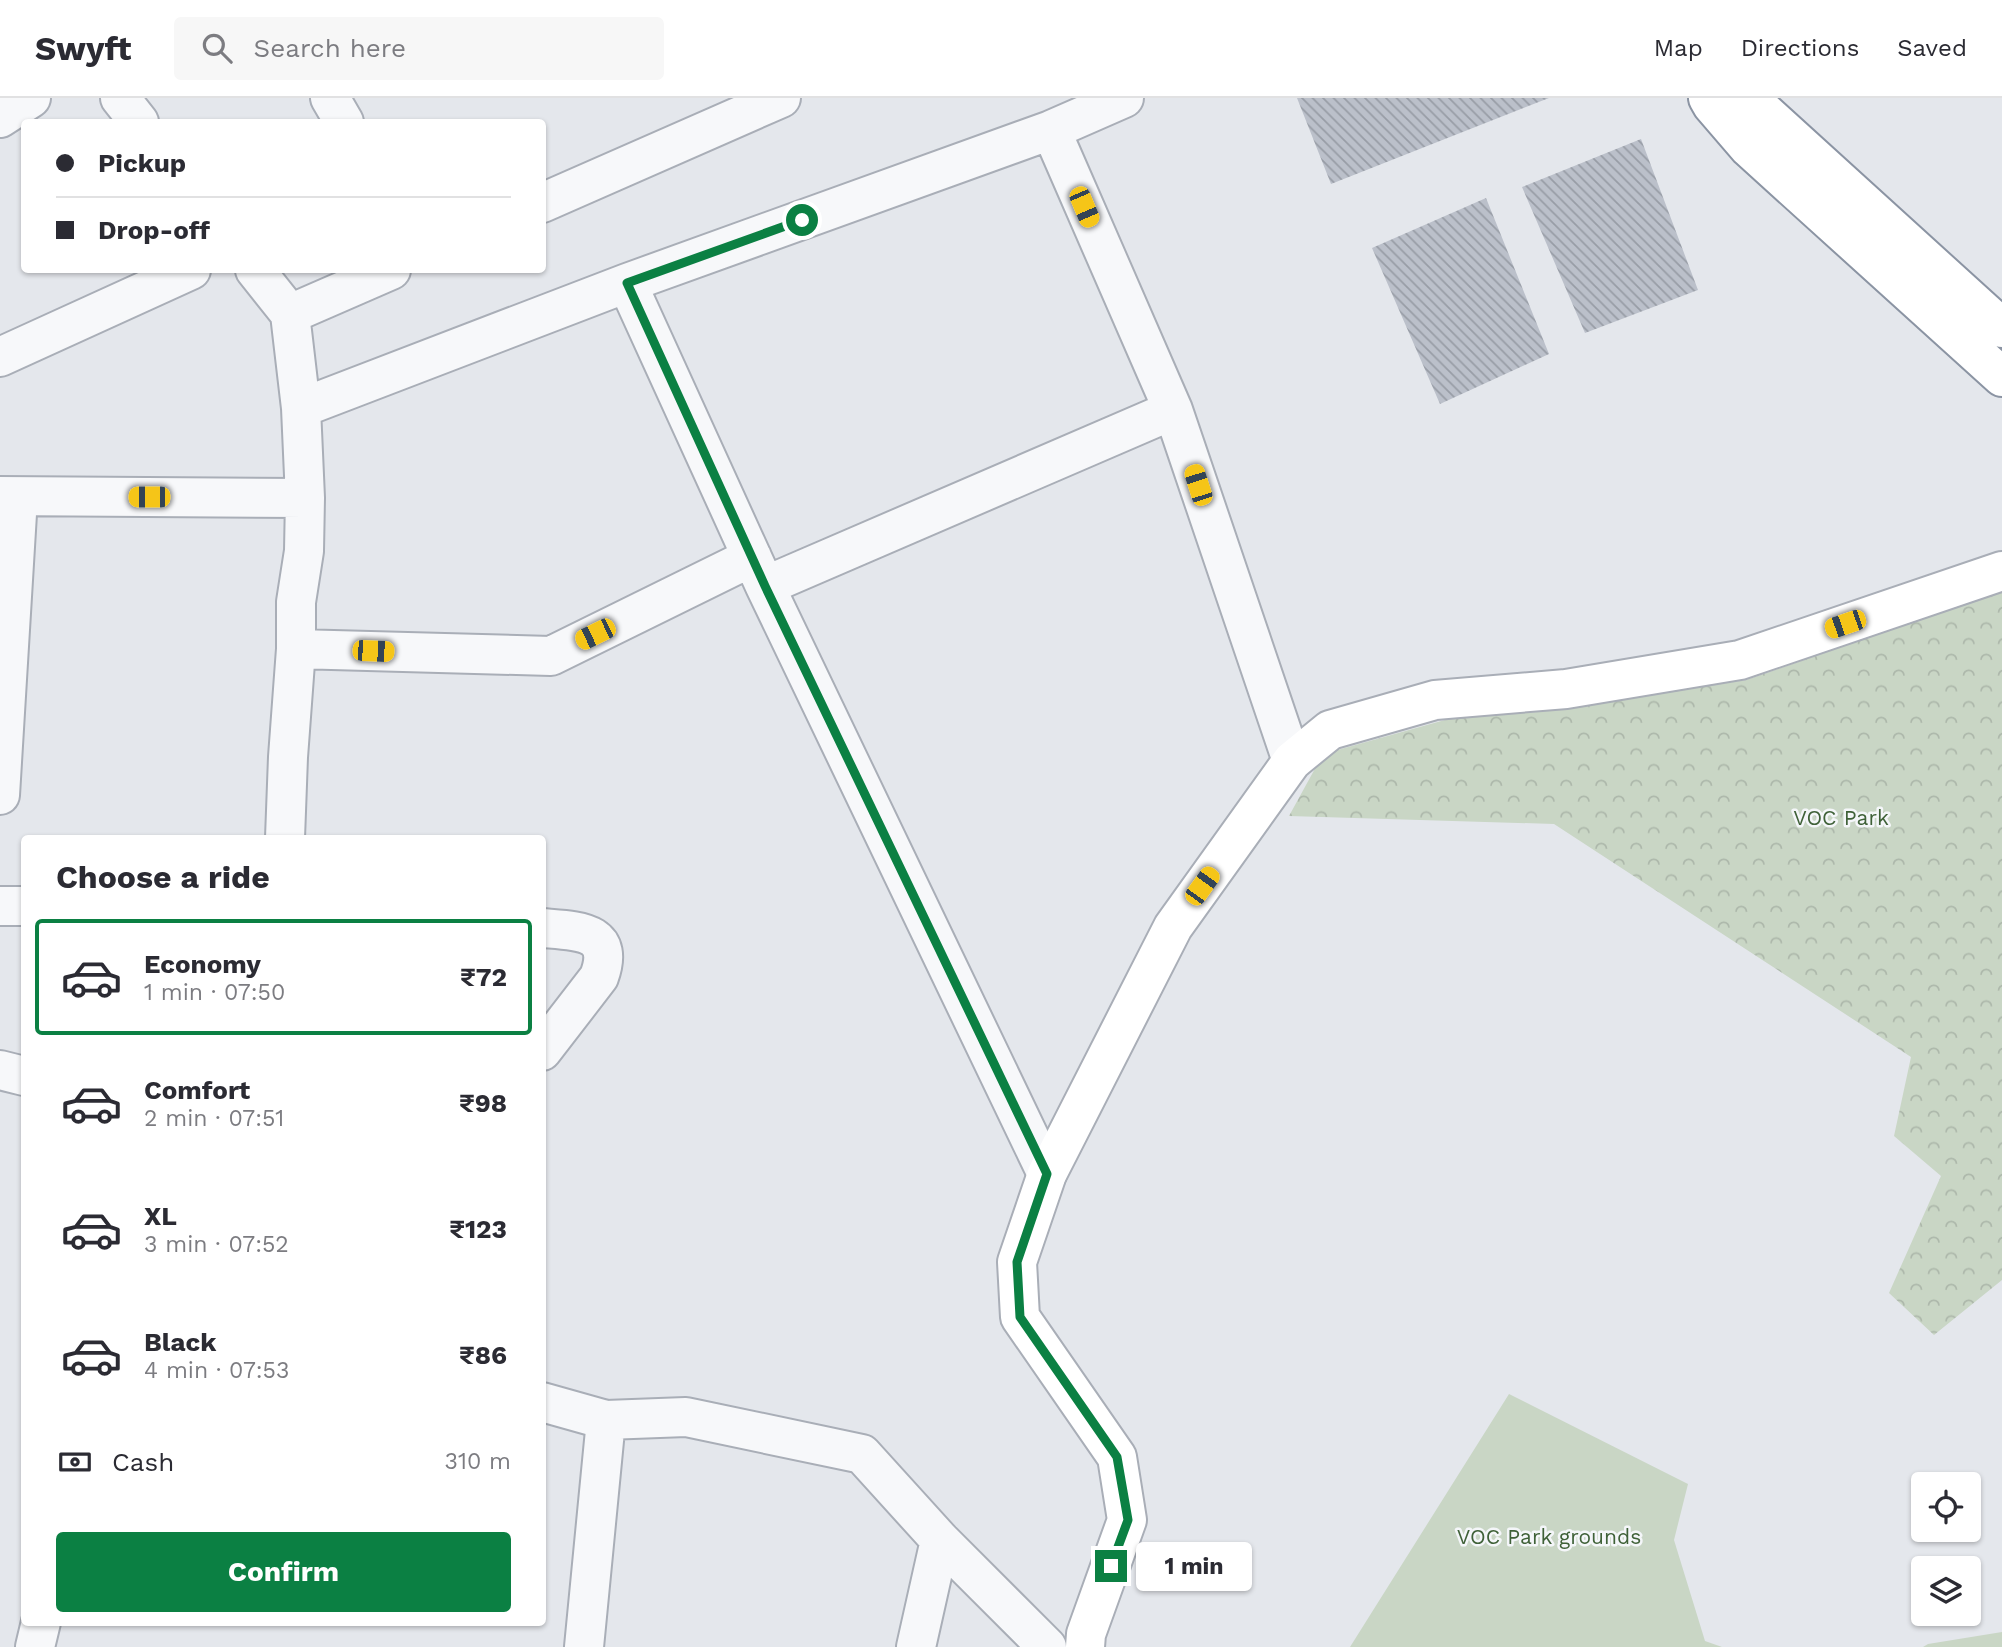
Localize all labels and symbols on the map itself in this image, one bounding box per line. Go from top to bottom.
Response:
car [1067,184,1102,230]
route start [786,204,818,236]
car [1182,462,1215,508]
car [129,487,171,508]
car [1822,607,1869,641]
car [572,615,619,653]
car [352,640,395,662]
park label: VOC Park [1793,805,1889,830]
car [1182,863,1223,909]
park label: VOC Park grounds [1457,1524,1641,1549]
callout: 1 min [1136,1542,1251,1590]
route end [1095,1550,1127,1582]

